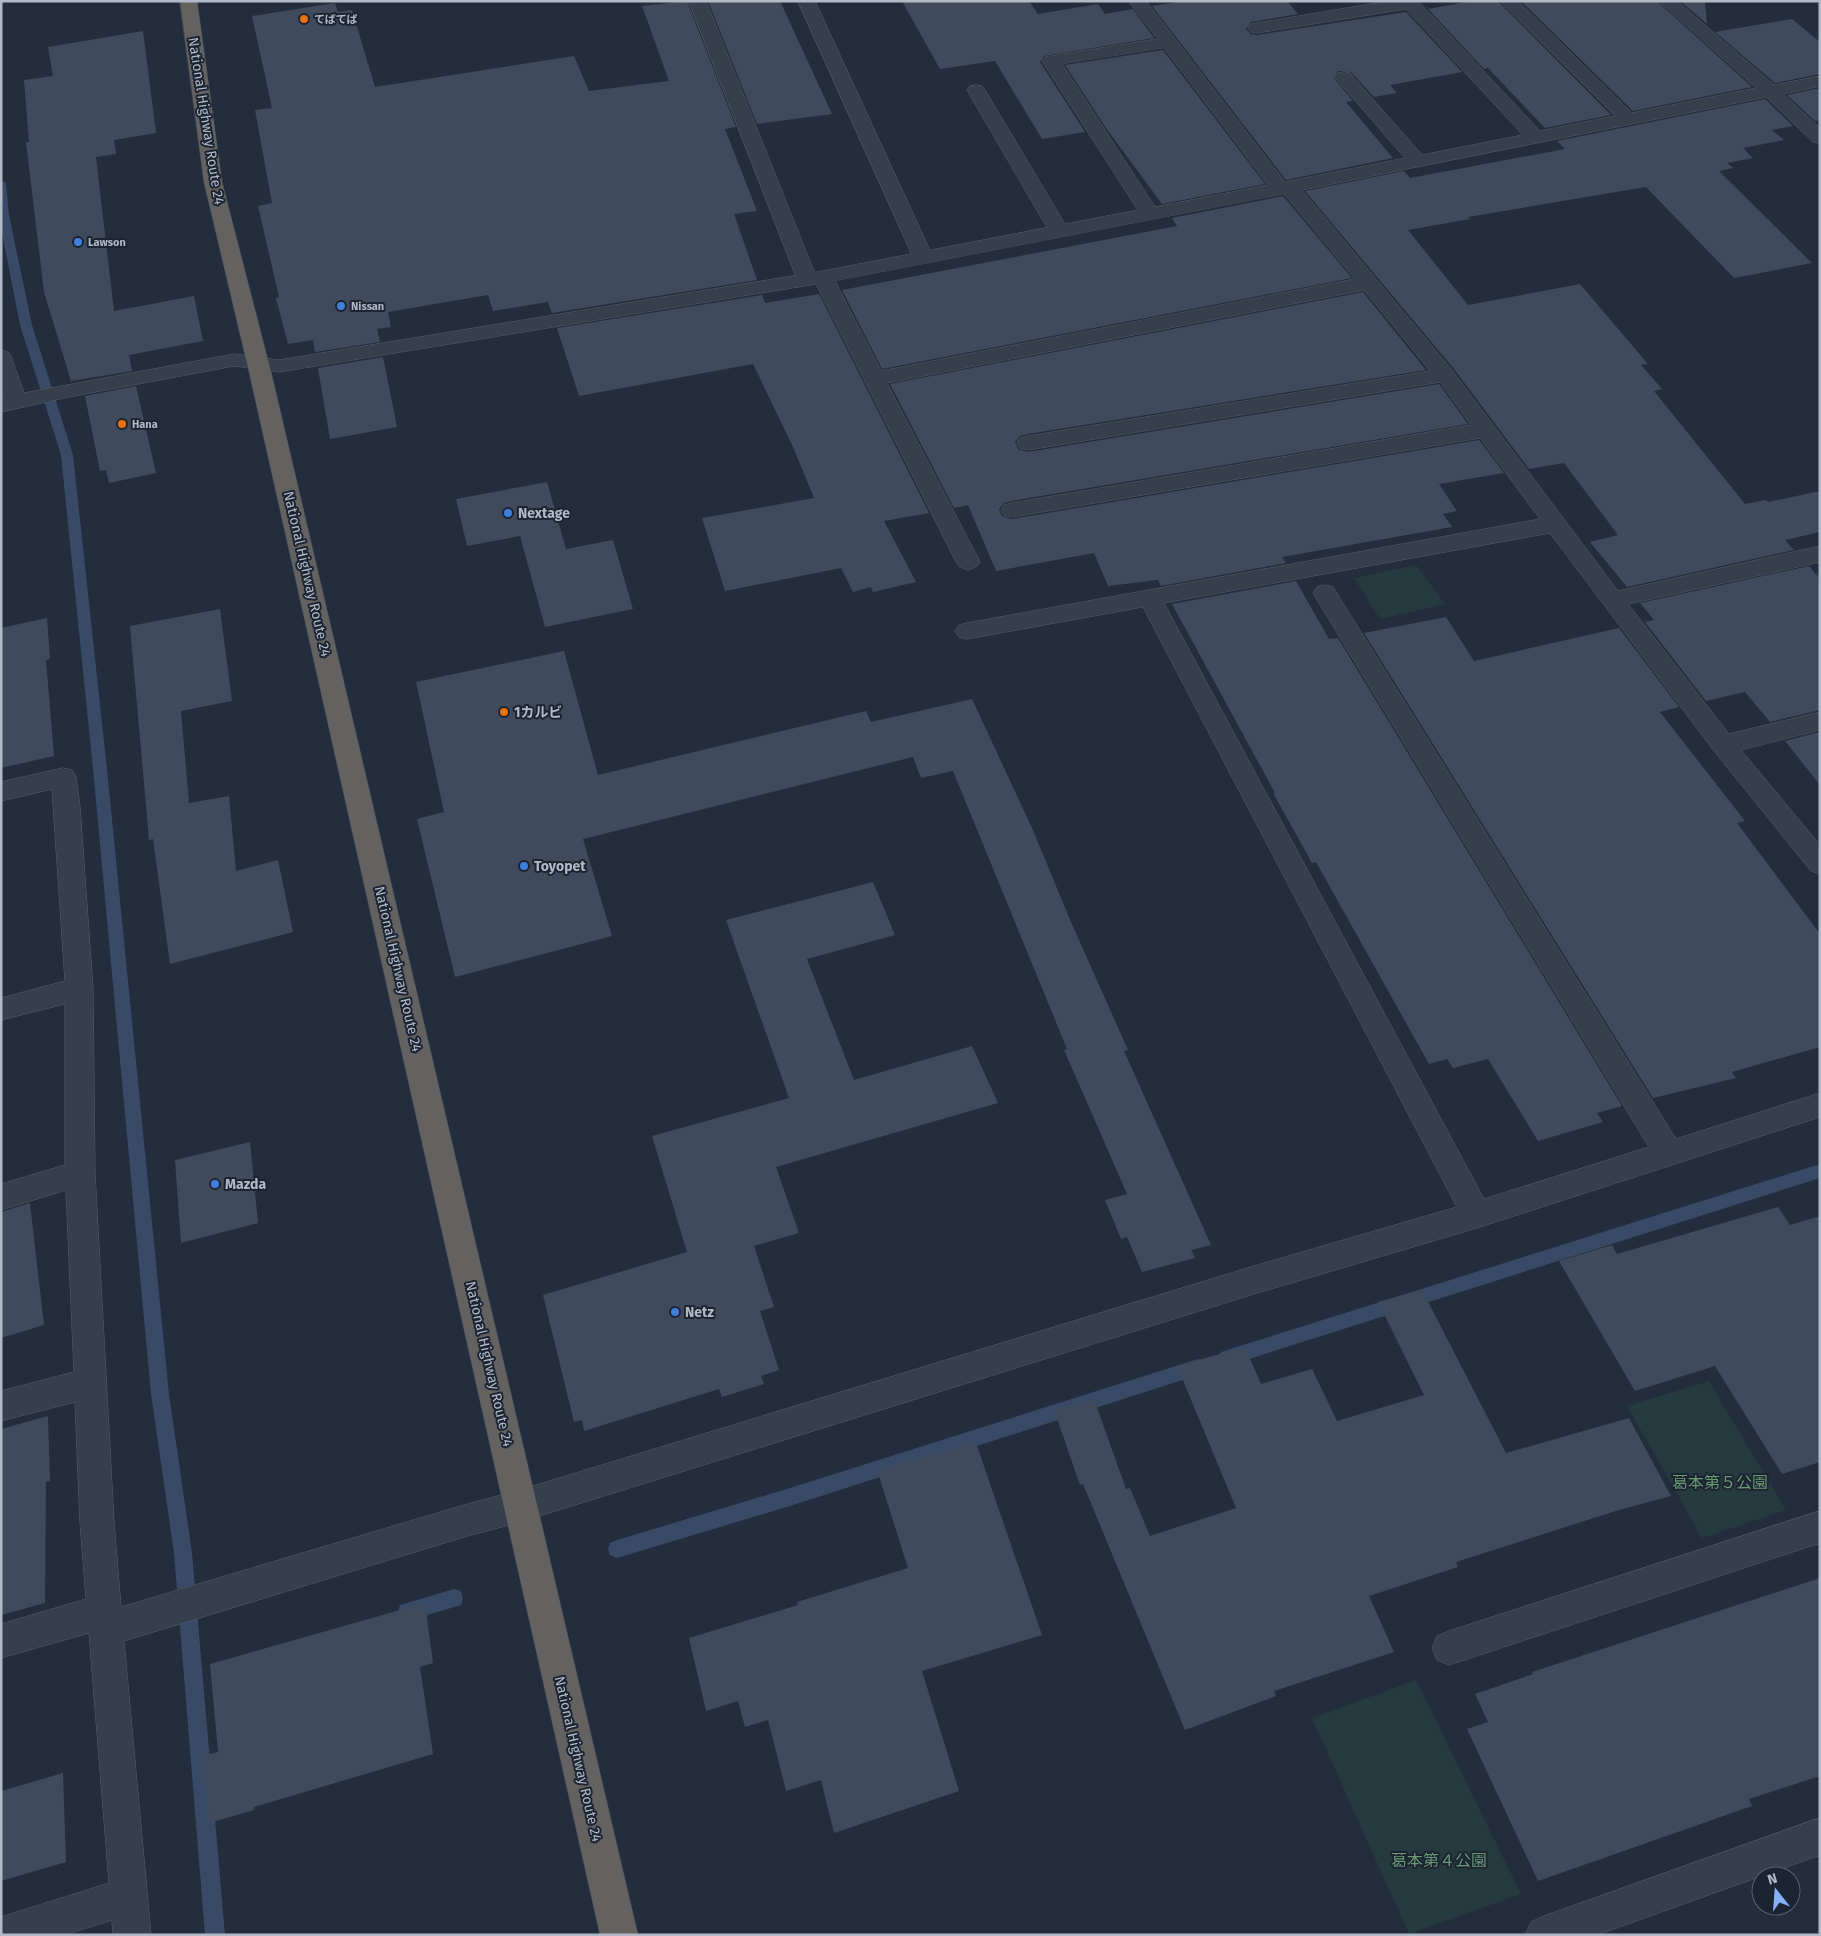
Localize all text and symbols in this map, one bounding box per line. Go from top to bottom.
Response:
marker: てばてば [298,13,310,25]
place label: てばてば [314,13,358,26]
street label: National Highway Route 24 [184,36,228,207]
marker: Lawson [72,236,84,248]
place label: Lawson [88,236,126,249]
marker: Nissan [335,300,347,312]
place label: Nissan [351,300,384,313]
marker: Hana [116,418,128,430]
place label: Hana [132,418,158,431]
street label: National Highway Route 24 [280,490,334,659]
place label: Nextage [518,505,570,522]
marker: Nextage [502,507,514,519]
place label: 1カルビ [514,704,563,721]
marker: 1カルビ [498,706,510,718]
place label: Toyopet [534,858,586,875]
marker: Toyopet [518,860,530,872]
street label: National Highway Route 24 [371,885,425,1054]
place label: Mazda [225,1176,266,1193]
marker: Mazda [209,1178,221,1190]
street label: National Highway Route 24 [462,1280,516,1449]
place label: Netz [685,1304,714,1321]
marker: Netz [669,1306,681,1318]
park label: 葛本第５公園 [1672,1473,1768,1492]
street label: National Highway Route 24 [551,1675,605,1844]
park label: 葛本第４公園 [1391,1851,1487,1870]
north arrow [1751,1866,1801,1916]
text: N [1765,1870,1779,1889]

